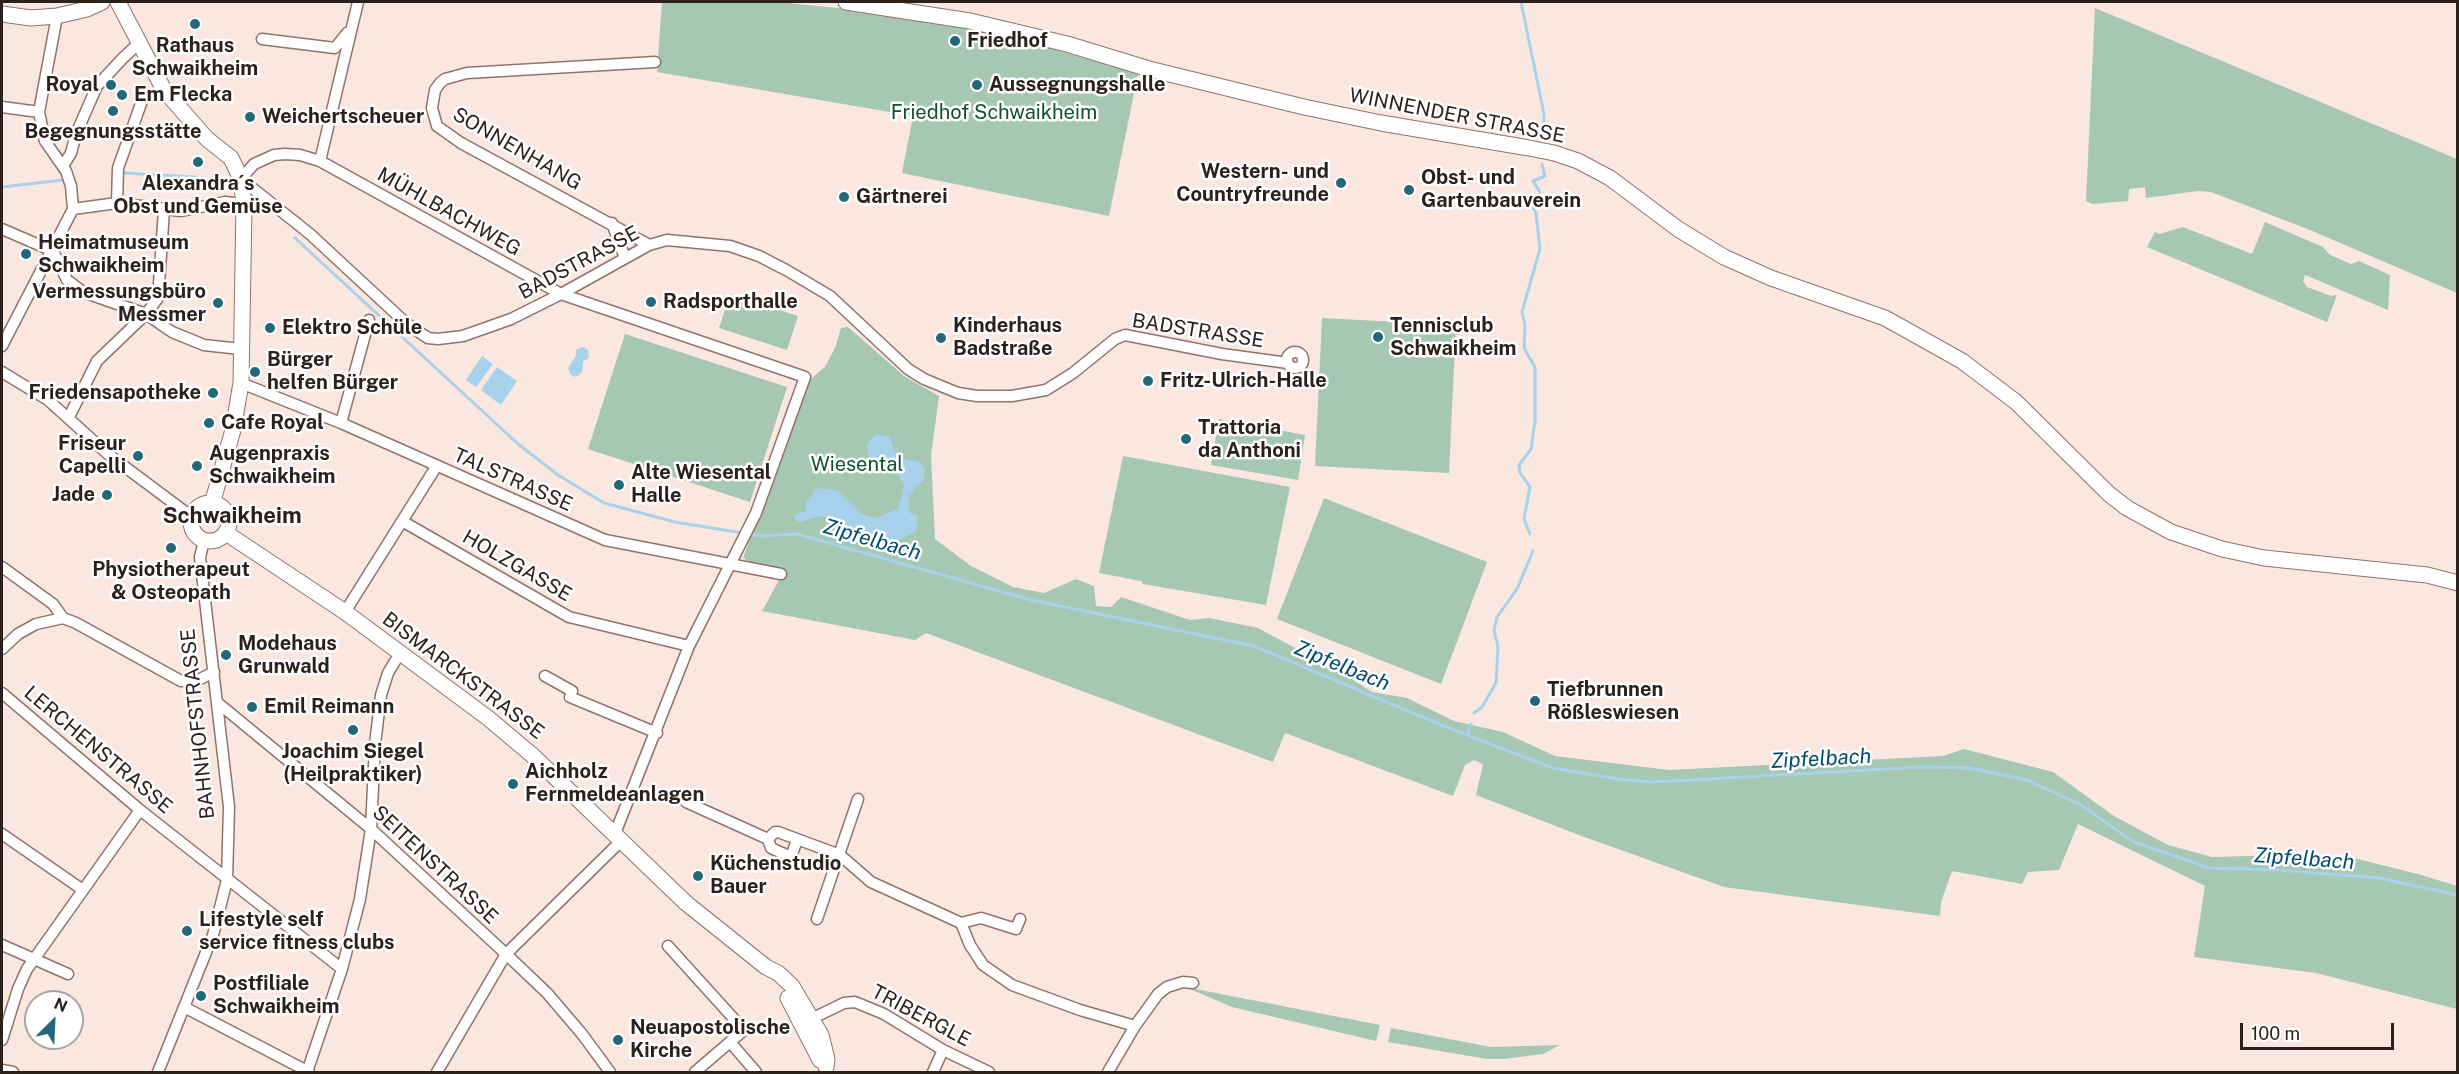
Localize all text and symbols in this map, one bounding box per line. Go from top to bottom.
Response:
marker: Rathaus Schwaikheim [188,17,202,31]
place label: Friedhof [967,29,1048,53]
place label: Rathaus Schwaikheim [132,34,258,81]
marker: Friedhof [948,34,962,48]
place label: Royal [45,73,99,97]
place label: Aussegnungshalle [989,73,1166,97]
marker: Royal [104,78,118,92]
marker: Aussegnungshalle [970,78,984,92]
place label: Em Flecka [134,83,232,107]
street label: WINNENDER STRASSE [1347,83,1567,149]
marker: Em Flecka [115,88,129,102]
park label: Friedhof Schwaikheim [891,101,1097,125]
street label: SONNENHANG [448,102,586,196]
marker: Begegnungsstätte [106,104,120,118]
place label: Weichertscheuer [262,105,424,129]
marker: Weichertscheuer [243,110,257,124]
place label: Begegnungsstätte [25,120,201,144]
marker: Alexandra´s Obst und Gemüse [191,155,205,169]
place label: Western- und Countryfreunde [1176,160,1329,207]
street label: MÜHLBACHWEG [373,163,525,261]
place label: Obst- und Gartenbauverein [1421,166,1581,213]
place label: Alexandra´s Obst und Gemüse [113,172,283,219]
marker: Western- und Countryfreunde [1334,176,1348,190]
marker: Obst- und Gartenbauverein [1402,183,1416,197]
place label: Gärtnerei [856,185,947,209]
marker: Gärtnerei [837,190,851,204]
street label: BADSTRASSE [515,221,643,305]
place label: Heimatmuseum Schwaikheim [38,231,189,278]
marker: Heimatmuseum Schwaikheim [19,247,33,261]
place label: Vermessungsbüro Messmer [32,280,206,327]
place label: Radsporthalle [663,290,798,314]
marker: Radsporthalle [644,295,658,309]
marker: Vermessungsbüro Messmer [211,296,225,310]
street label: BADSTRASSE [1130,309,1266,353]
place label: Kinderhaus Badstraße [953,314,1062,361]
place label: Tennisclub Schwaikheim [1390,314,1517,361]
place label: Elektro Schüle [282,316,422,340]
marker: Elektro Schüle [263,321,277,335]
marker: Tennisclub Schwaikheim [1371,330,1385,344]
marker: Kinderhaus Badstraße [934,331,948,345]
place label: Bürger helfen Bürger [267,348,398,395]
marker: Bürger helfen Bürger [248,365,262,379]
place label: Fritz-Ulrich-Halle [1160,369,1327,393]
marker: Fritz-Ulrich-Halle [1141,374,1155,388]
place label: Friedensapotheke [29,381,201,405]
marker: Friedensapotheke [206,386,220,400]
place label: Cafe Royal [221,411,324,435]
marker: Cafe Royal [202,416,216,430]
place label: Trattoria da Anthoni [1198,416,1301,463]
place label: Friseur Capelli [58,432,126,479]
marker: Trattoria da Anthoni [1179,432,1193,446]
place label: Augenpraxis Schwaikheim [209,442,336,489]
street label: TALSTRASSE [450,443,576,517]
marker: Friseur Capelli [131,449,145,463]
park label: Wiesental [811,453,903,477]
marker: Augenpraxis Schwaikheim [190,459,204,473]
place label: Alte Wiesental Halle [631,461,771,508]
marker: Alte Wiesental Halle [612,478,626,492]
place label: Jade [52,483,95,507]
marker: Jade [100,488,114,502]
district label: Schwaikheim [162,503,302,529]
water label: Zipfelbach [820,514,924,566]
street label: HOLZGASSE [458,525,576,607]
marker: Physiotherapeut & Osteopath [164,541,178,555]
place label: Physiotherapeut & Osteopath [92,558,250,605]
street label: BISMARCKSTRASSE [377,607,549,745]
street label: BAHNHOFSTRASSE [176,628,220,820]
place label: Modehaus Grunwald [238,632,337,679]
water label: Zipfelbach [1291,635,1393,697]
marker: Modehaus Grunwald [219,648,233,662]
place label: Tiefbrunnen Rößleswiesen [1547,678,1679,725]
street label: LERCHENSTRASSE [19,681,177,819]
marker: Tiefbrunnen Rößleswiesen [1528,694,1542,708]
place label: Emil Reimann [264,695,394,719]
marker: Emil Reimann [245,700,259,714]
marker: Joachim Siegel (Heilpraktiker) [346,723,360,737]
place label: Joachim Siegel (Heilpraktiker) [282,740,424,787]
water label: Zipfelbach [1770,744,1872,774]
place label: Aichholz Fernmeldeanlagen [525,760,704,807]
marker: Aichholz Fernmeldeanlagen [506,777,520,791]
street label: SEITENSTRASSE [367,801,503,929]
water label: Zipfelbach [2253,843,2355,875]
place label: Küchenstudio Bauer [710,852,841,899]
marker: Küchenstudio Bauer [691,869,705,883]
place label: Lifestyle self service fitness clubs [199,908,395,955]
marker: Lifestyle self service fitness clubs [180,924,194,938]
place label: Postfiliale Schwaikheim [213,972,340,1019]
street label: TRIBERGLE [867,980,975,1052]
marker: Postfiliale Schwaikheim [194,989,208,1003]
north arrow [24,990,84,1050]
text: N [51,994,70,1016]
scale bar [2243,1011,2398,1049]
place label: Neuapostolische Kirche [630,1016,790,1063]
text: 100 m [2251,1023,2300,1044]
marker: Neuapostolische Kirche [611,1033,625,1047]

